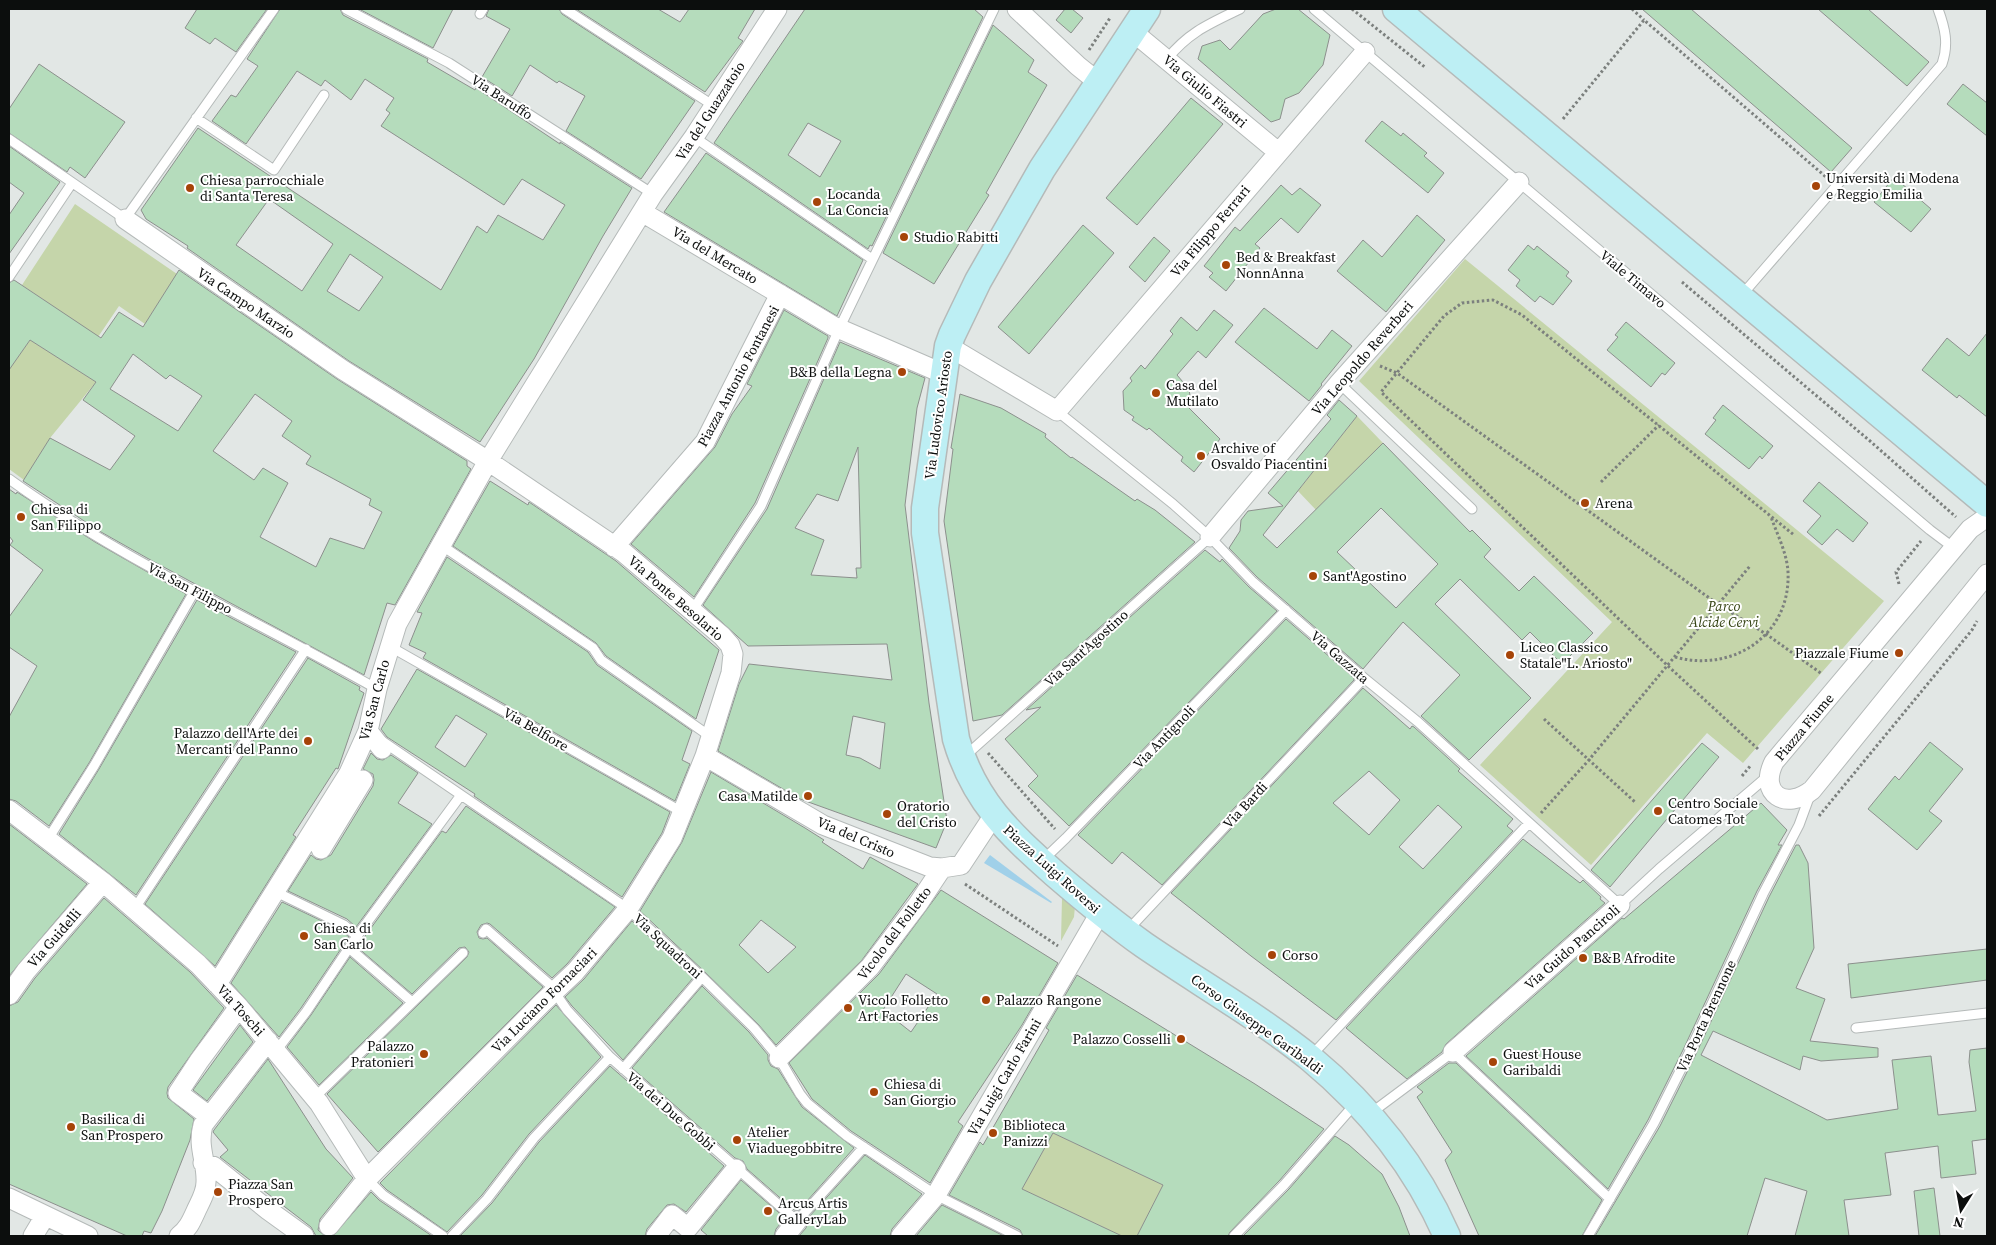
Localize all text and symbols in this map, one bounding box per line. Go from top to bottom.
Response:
street label: Via Giulio Fiastri [1158,50,1252,132]
street label: Via del Guazzatoio [670,57,750,165]
street label: Via Baruffo [467,69,537,125]
place label: Università di Modena e Reggio Emilia [1826,168,1960,204]
place label: Chiesa parrocchiale di Santa Teresa [200,170,324,206]
marker: Università di Modena e Reggio Emilia [1810,180,1822,192]
street label: Via Filippo Ferrari [1166,181,1254,281]
marker: Chiesa parrocchiale di Santa Teresa [184,182,196,194]
place label: Locanda La Concia [827,184,890,220]
marker: Locanda La Concia [811,196,823,208]
street label: Via del Mercato [668,221,762,289]
place label: Studio Rabitti [914,227,999,247]
marker: Studio Rabitti [898,231,910,243]
street label: Viale Timavo [1595,245,1671,313]
place label: Bed & Breakfast NonnAnna [1236,247,1336,283]
marker: Bed & Breakfast NonnAnna [1220,259,1232,271]
street label: Via Campo Marzio [193,263,299,343]
street label: Via Leopoldo Reverberi [1306,296,1418,420]
street label: Piazza Antonio Fontanesi [692,302,784,450]
street label: Via Ludovico Ariosto [919,349,957,481]
place label: B&B della Legna [789,362,893,382]
marker: B&B della Legna [896,366,908,378]
place label: Casa del Mutilato [1166,375,1219,411]
marker: Casa del Mutilato [1150,387,1162,399]
place label: Archive of Osvaldo Piacentini [1211,438,1327,474]
marker: Archive of Osvaldo Piacentini [1195,450,1207,462]
place label: Arena [1595,493,1634,513]
marker: Arena [1579,497,1591,509]
place label: Chiesa di San Filippo [31,499,101,535]
marker: Chiesa di San Filippo [15,511,27,523]
street label: Via Ponte Besolario [624,551,728,645]
street label: Via San Filippo [144,557,236,619]
place label: Sant'Agostino [1323,566,1407,586]
marker: Sant'Agostino [1307,570,1319,582]
park label: Parco Alcide Cervi [1688,596,1760,632]
street label: Via Sant'Agostino [1039,604,1133,691]
street label: Via Gazzata [1306,626,1374,689]
place label: Liceo Classico Statale"L. Ariosto" [1520,637,1632,673]
place label: Piazzale Fiume [1795,643,1889,663]
marker: Piazzale Fiume [1893,647,1905,659]
marker: Liceo Classico Statale"L. Ariosto" [1504,649,1516,661]
street label: Via San Carlo [354,657,394,743]
street label: Piazza Fiume [1770,689,1838,765]
street label: Via Antignoli [1128,701,1200,773]
street label: Via Belfiore [500,702,572,756]
place label: Palazzo dell'Arte dei Mercanti del Panno [174,723,298,759]
marker: Palazzo dell'Arte dei Mercanti del Panno [302,735,314,747]
street label: Via Bardi [1218,777,1272,833]
place label: Casa Matilde [718,786,798,806]
marker: Casa Matilde [802,790,814,802]
place label: Centro Sociale Catomes Tot [1668,793,1758,829]
place label: Oratorio del Cristo [897,796,957,832]
marker: Centro Sociale Catomes Tot [1652,805,1664,817]
marker: Oratorio del Cristo [881,808,893,820]
street label: Via del Cristo [814,812,898,863]
street label: Piazza Luigi Roversi [999,820,1105,918]
street label: Vicolo del Folletto [852,882,936,984]
street label: Via Guido Panciroli [1520,900,1624,994]
street label: Via Guidelli [23,904,85,972]
street label: Via Squadroni [629,909,707,983]
place label: Chiesa di San Carlo [314,918,374,954]
marker: Chiesa di San Carlo [298,930,310,942]
street label: Via Luciano Fornaciari [487,943,601,1057]
place label: Corso [1282,945,1318,965]
place label: B&B Afrodite [1593,948,1675,968]
marker: Corso [1266,949,1278,961]
marker: B&B Afrodite [1577,952,1589,964]
street label: Via Porta Brennone [1671,956,1741,1076]
street label: Corso Giuseppe Garibaldi [1187,969,1327,1079]
street label: Via Toschi [212,980,270,1040]
place label: Vicolo Folletto Art Factories [858,990,948,1026]
place label: Palazzo Rangone [996,990,1101,1010]
marker: Palazzo Rangone [980,994,992,1006]
marker: Vicolo Folletto Art Factories [842,1002,854,1014]
street label: Via Luigi Carlo Farini [962,1015,1046,1139]
place label: Palazzo Cosselli [1073,1029,1171,1049]
marker: Palazzo Cosselli [1175,1033,1187,1045]
place label: Palazzo Pratonieri [351,1036,414,1072]
place label: Guest House Garibaldi [1503,1044,1581,1080]
marker: Palazzo Pratonieri [418,1048,430,1060]
marker: Guest House Garibaldi [1487,1056,1499,1068]
street label: Via dei Due Gobbi [622,1067,720,1155]
place label: Chiesa di San Giorgio [884,1074,957,1110]
marker: Chiesa di San Giorgio [868,1086,880,1098]
place label: Basilica di San Prospero [81,1109,164,1145]
place label: Biblioteca Panizzi [1003,1115,1066,1151]
marker: Basilica di San Prospero [65,1121,77,1133]
place label: Atelier Viaduegobbitre [747,1122,843,1158]
marker: Biblioteca Panizzi [987,1127,999,1139]
marker: Atelier Viaduegobbitre [731,1134,743,1146]
place label: Piazza San Prospero [228,1174,294,1210]
north arrow [1936,1185,1986,1235]
marker: Piazza San Prospero [212,1186,224,1198]
place label: Arcus Artis GalleryLab [778,1193,848,1229]
marker: Arcus Artis GalleryLab [762,1205,774,1217]
text: N [1952,1212,1965,1234]

